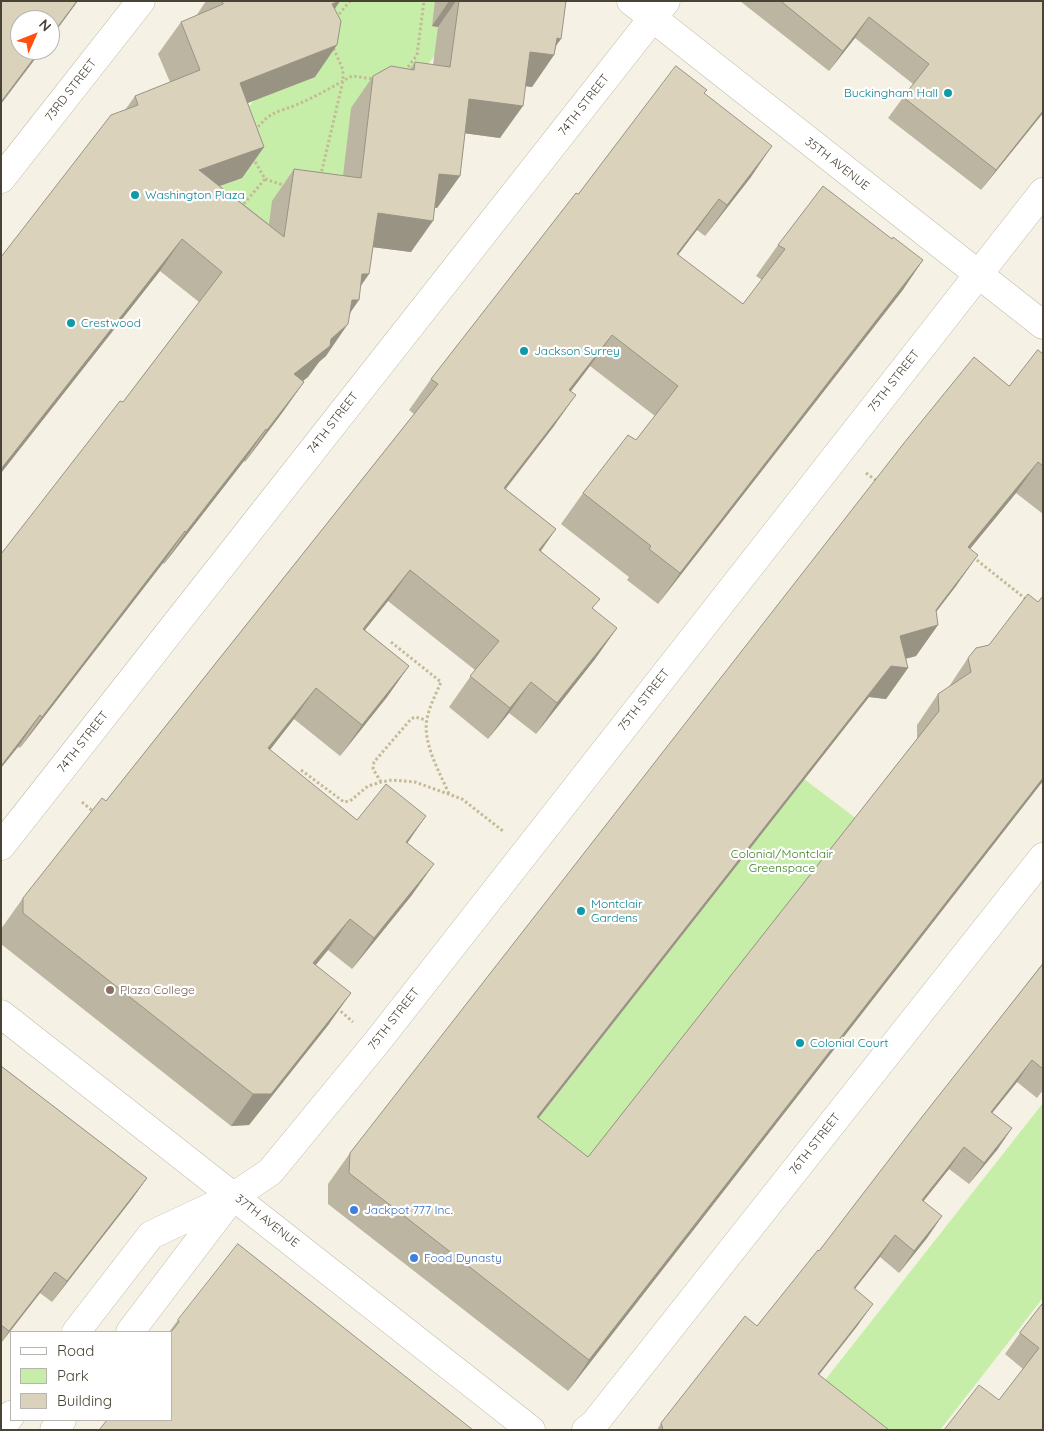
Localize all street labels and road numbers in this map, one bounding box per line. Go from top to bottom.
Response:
street label: 73RD STREET [42,56,100,124]
street label: 74TH STREET [556,71,612,139]
street label: 35TH AVENUE [802,134,872,194]
street label: 75TH STREET [865,347,923,415]
street label: 74TH STREET [305,389,361,457]
street label: 75TH STREET [615,666,673,734]
street label: 74TH STREET [55,708,111,776]
street label: 75TH STREET [365,985,423,1053]
street label: 76TH STREET [786,1110,844,1178]
street label: 37TH AVENUE [232,1192,302,1250]

